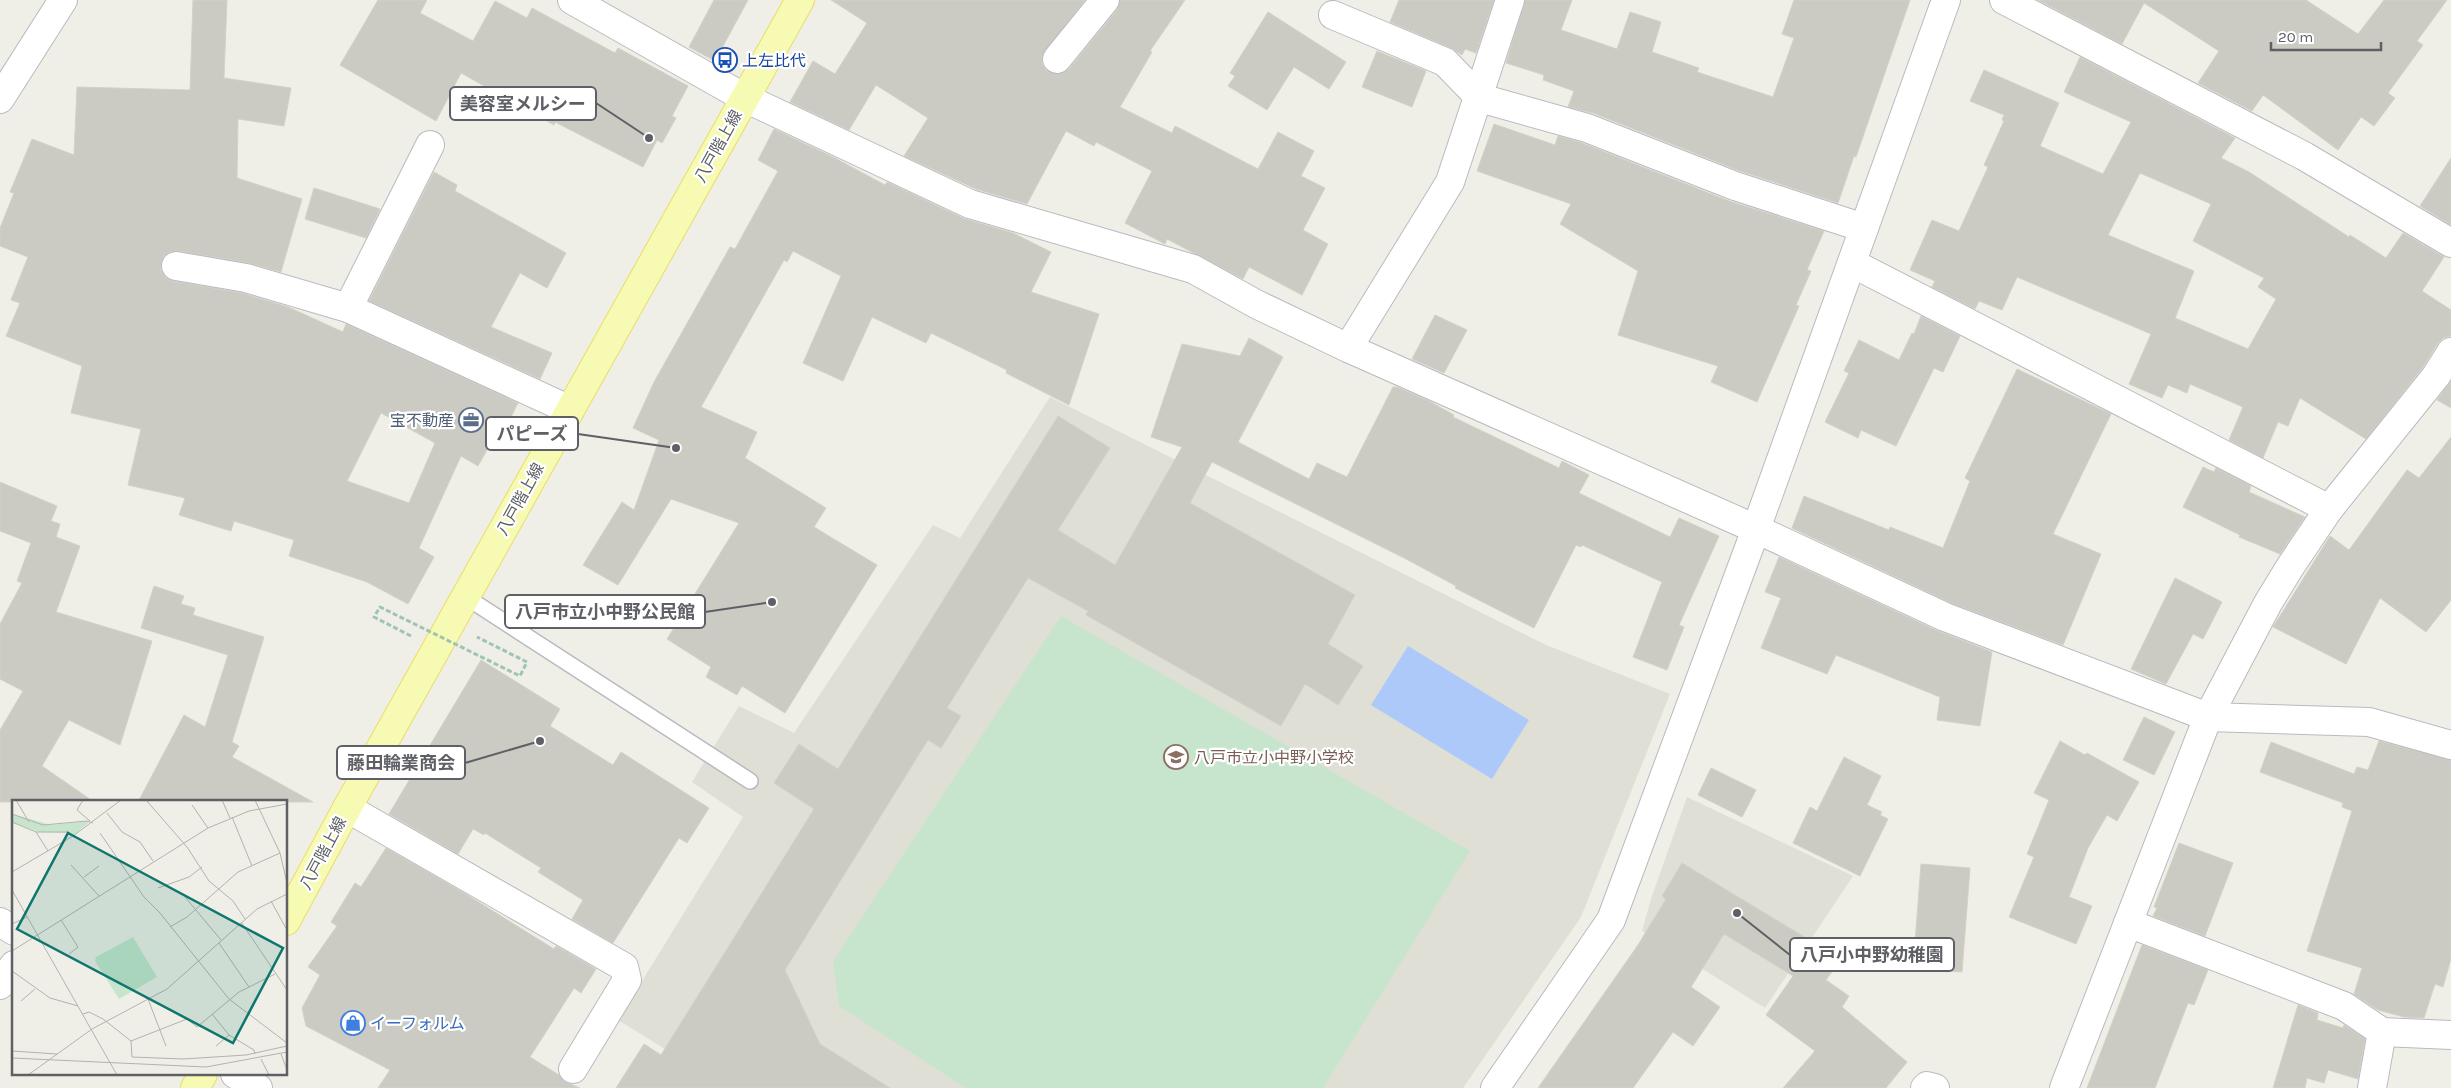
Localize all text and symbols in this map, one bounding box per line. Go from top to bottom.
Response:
scale bar [2271,20,2381,52]
text: 20 m [2278,28,2313,46]
bus stop icon: 上左比代 [712,47,738,73]
place label: 上左比代 [742,51,806,70]
callout: 美容室メルシー [450,87,596,120]
text: 美容室メルシー [460,93,586,115]
street label: 八戸階上線 [690,106,746,186]
office icon: 宝不動産 [458,407,484,433]
place label: 宝不動産 [390,411,454,430]
callout: パピーズ [486,417,578,450]
text: パピーズ [496,423,568,445]
street label: 八戸階上線 [492,459,548,539]
callout: 八戸市立小中野公民館 [505,595,705,628]
text: 八戸市立小中野公民館 [515,601,695,623]
school or university icon: 八戸市立小中野小学校 [1163,744,1189,770]
callout: 藤田輪業商会 [337,746,465,779]
place label: 八戸市立小中野小学校 [1194,748,1354,767]
text: 藤田輪業商会 [347,752,455,774]
inset map [12,800,288,1076]
street label: 八戸階上線 [296,813,350,893]
callout: 八戸小中野幼稚園 [1790,938,1954,971]
text: 八戸小中野幼稚園 [1800,944,1944,966]
shop icon: イーフォルム [340,1010,366,1036]
place label: イーフォルム [370,1014,465,1033]

